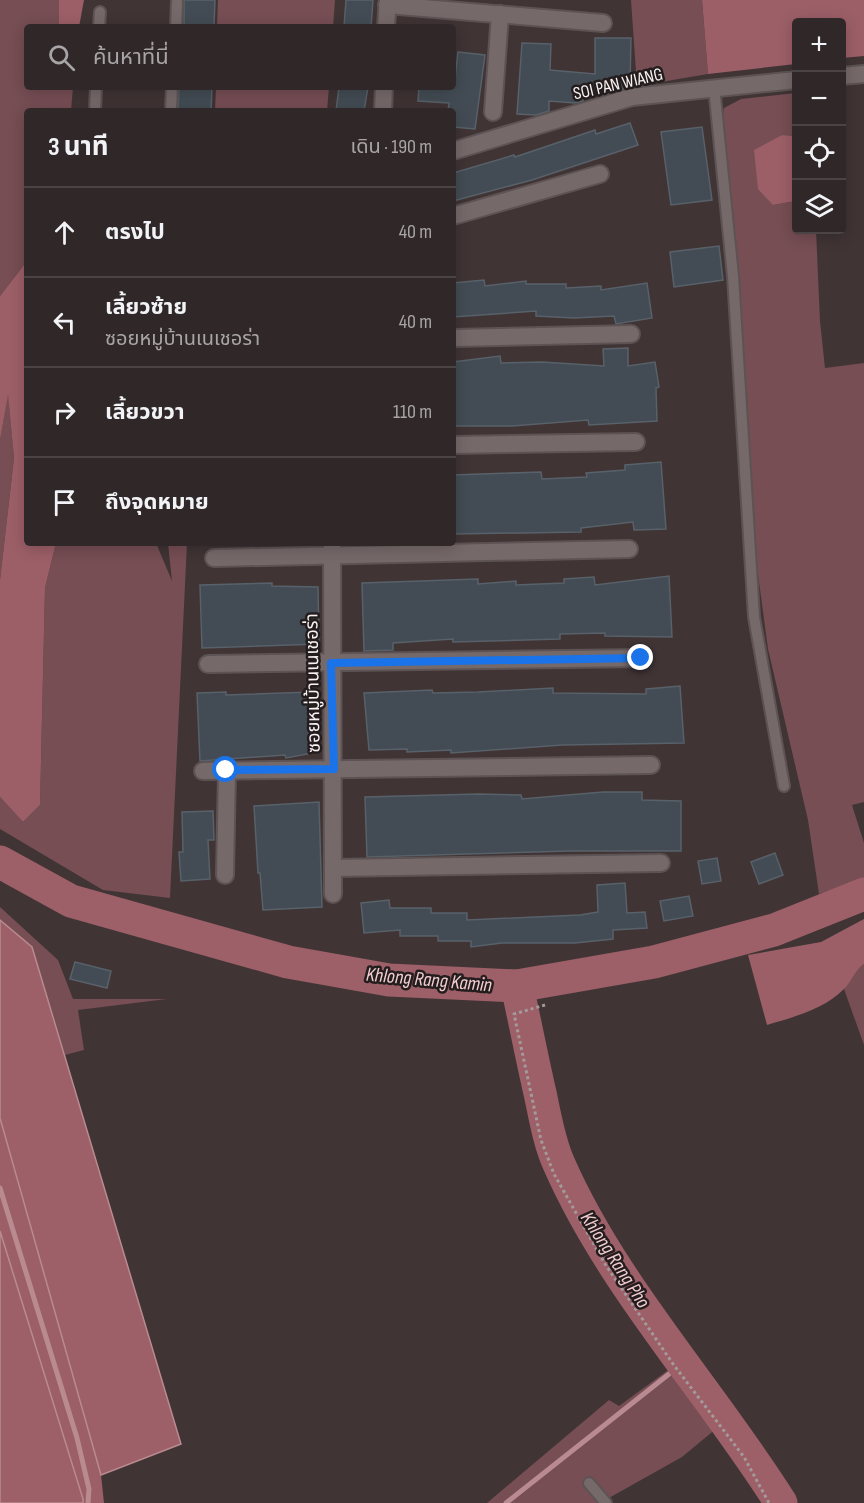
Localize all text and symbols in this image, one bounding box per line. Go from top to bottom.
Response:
map controls [792,18,846,234]
button: + [792,18,846,72]
search box [24,24,456,90]
icon: search [45,41,78,74]
text: ค้นหาที่นี่ [93,44,169,71]
street label: SOI PAN WIANG [571,64,665,104]
button: − [792,72,846,126]
button: locate [792,126,846,180]
text: 3 นาที [48,132,109,163]
text: เดิน · 190 m [351,135,432,159]
button: layers [792,180,846,234]
icon: ahead [48,216,81,249]
text: ตรงไป [105,219,165,246]
text: 40 m [399,220,432,244]
text: เลี้ยวซ้าย [105,294,187,321]
icon: left [48,306,81,339]
text: 40 m [399,310,432,334]
text: ซอยหมู่บ้านเนเชอร่า [105,327,260,351]
icon: right [48,396,81,429]
text: เลี้ยวขวา [105,399,185,426]
text: 110 m [393,400,432,424]
icon: arrive [48,486,81,519]
text: ถึงจุดหมาย [105,489,209,516]
street label: ซอยหมู่บ้านเนเชอร่า [301,613,326,753]
route end [627,644,653,670]
route start [212,756,238,782]
water label: Khlong Rang Kamin [365,963,493,997]
water label: Khlong Rang Pho [575,1207,655,1313]

